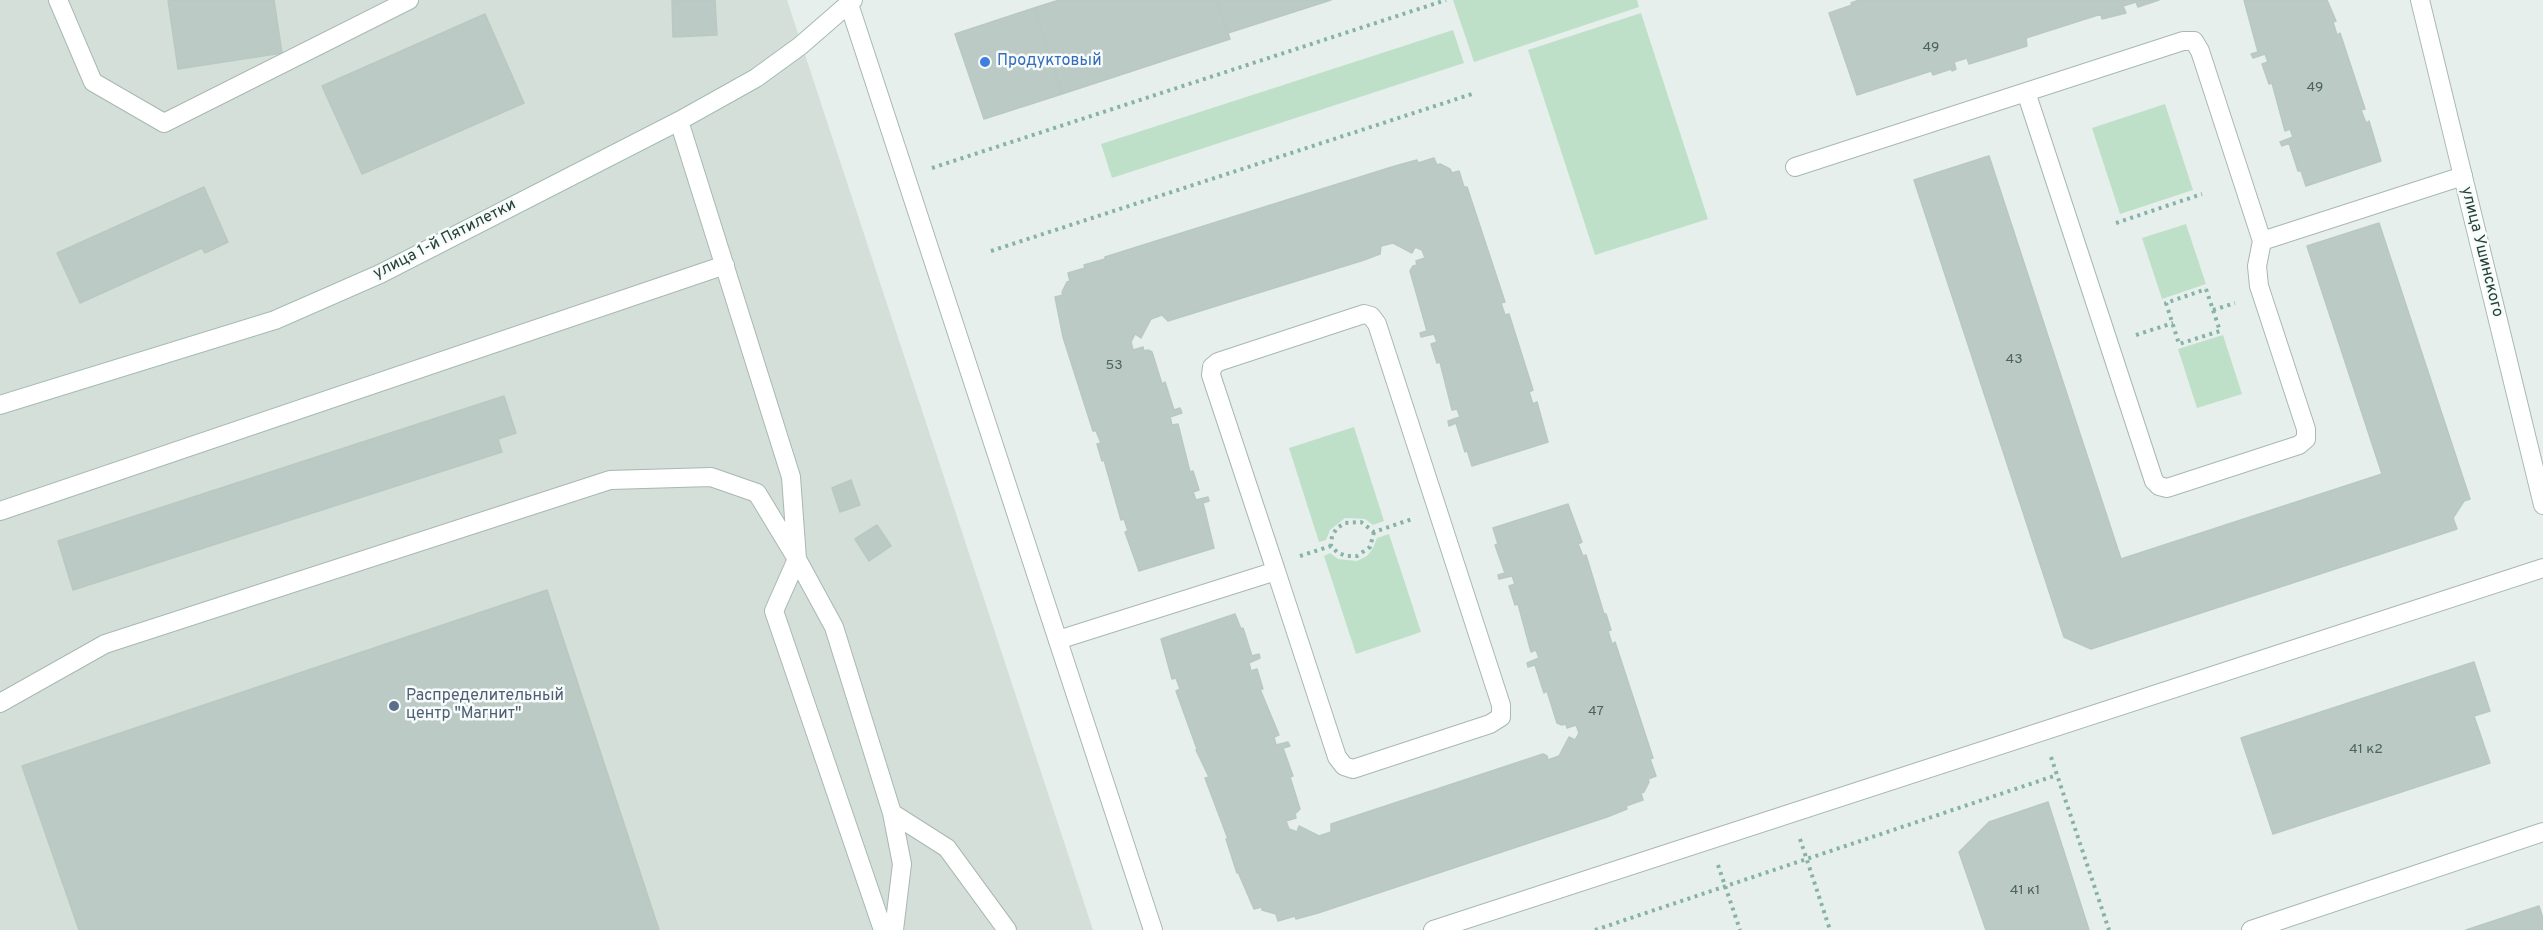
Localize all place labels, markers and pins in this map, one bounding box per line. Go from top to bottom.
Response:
place label: Продуктовый [997,52,1102,72]
marker: Продуктовый [978,55,992,69]
place label: Распределительный центр "Магнит" [406,687,564,725]
marker: Распределительный центр "Магнит" [387,699,401,713]

